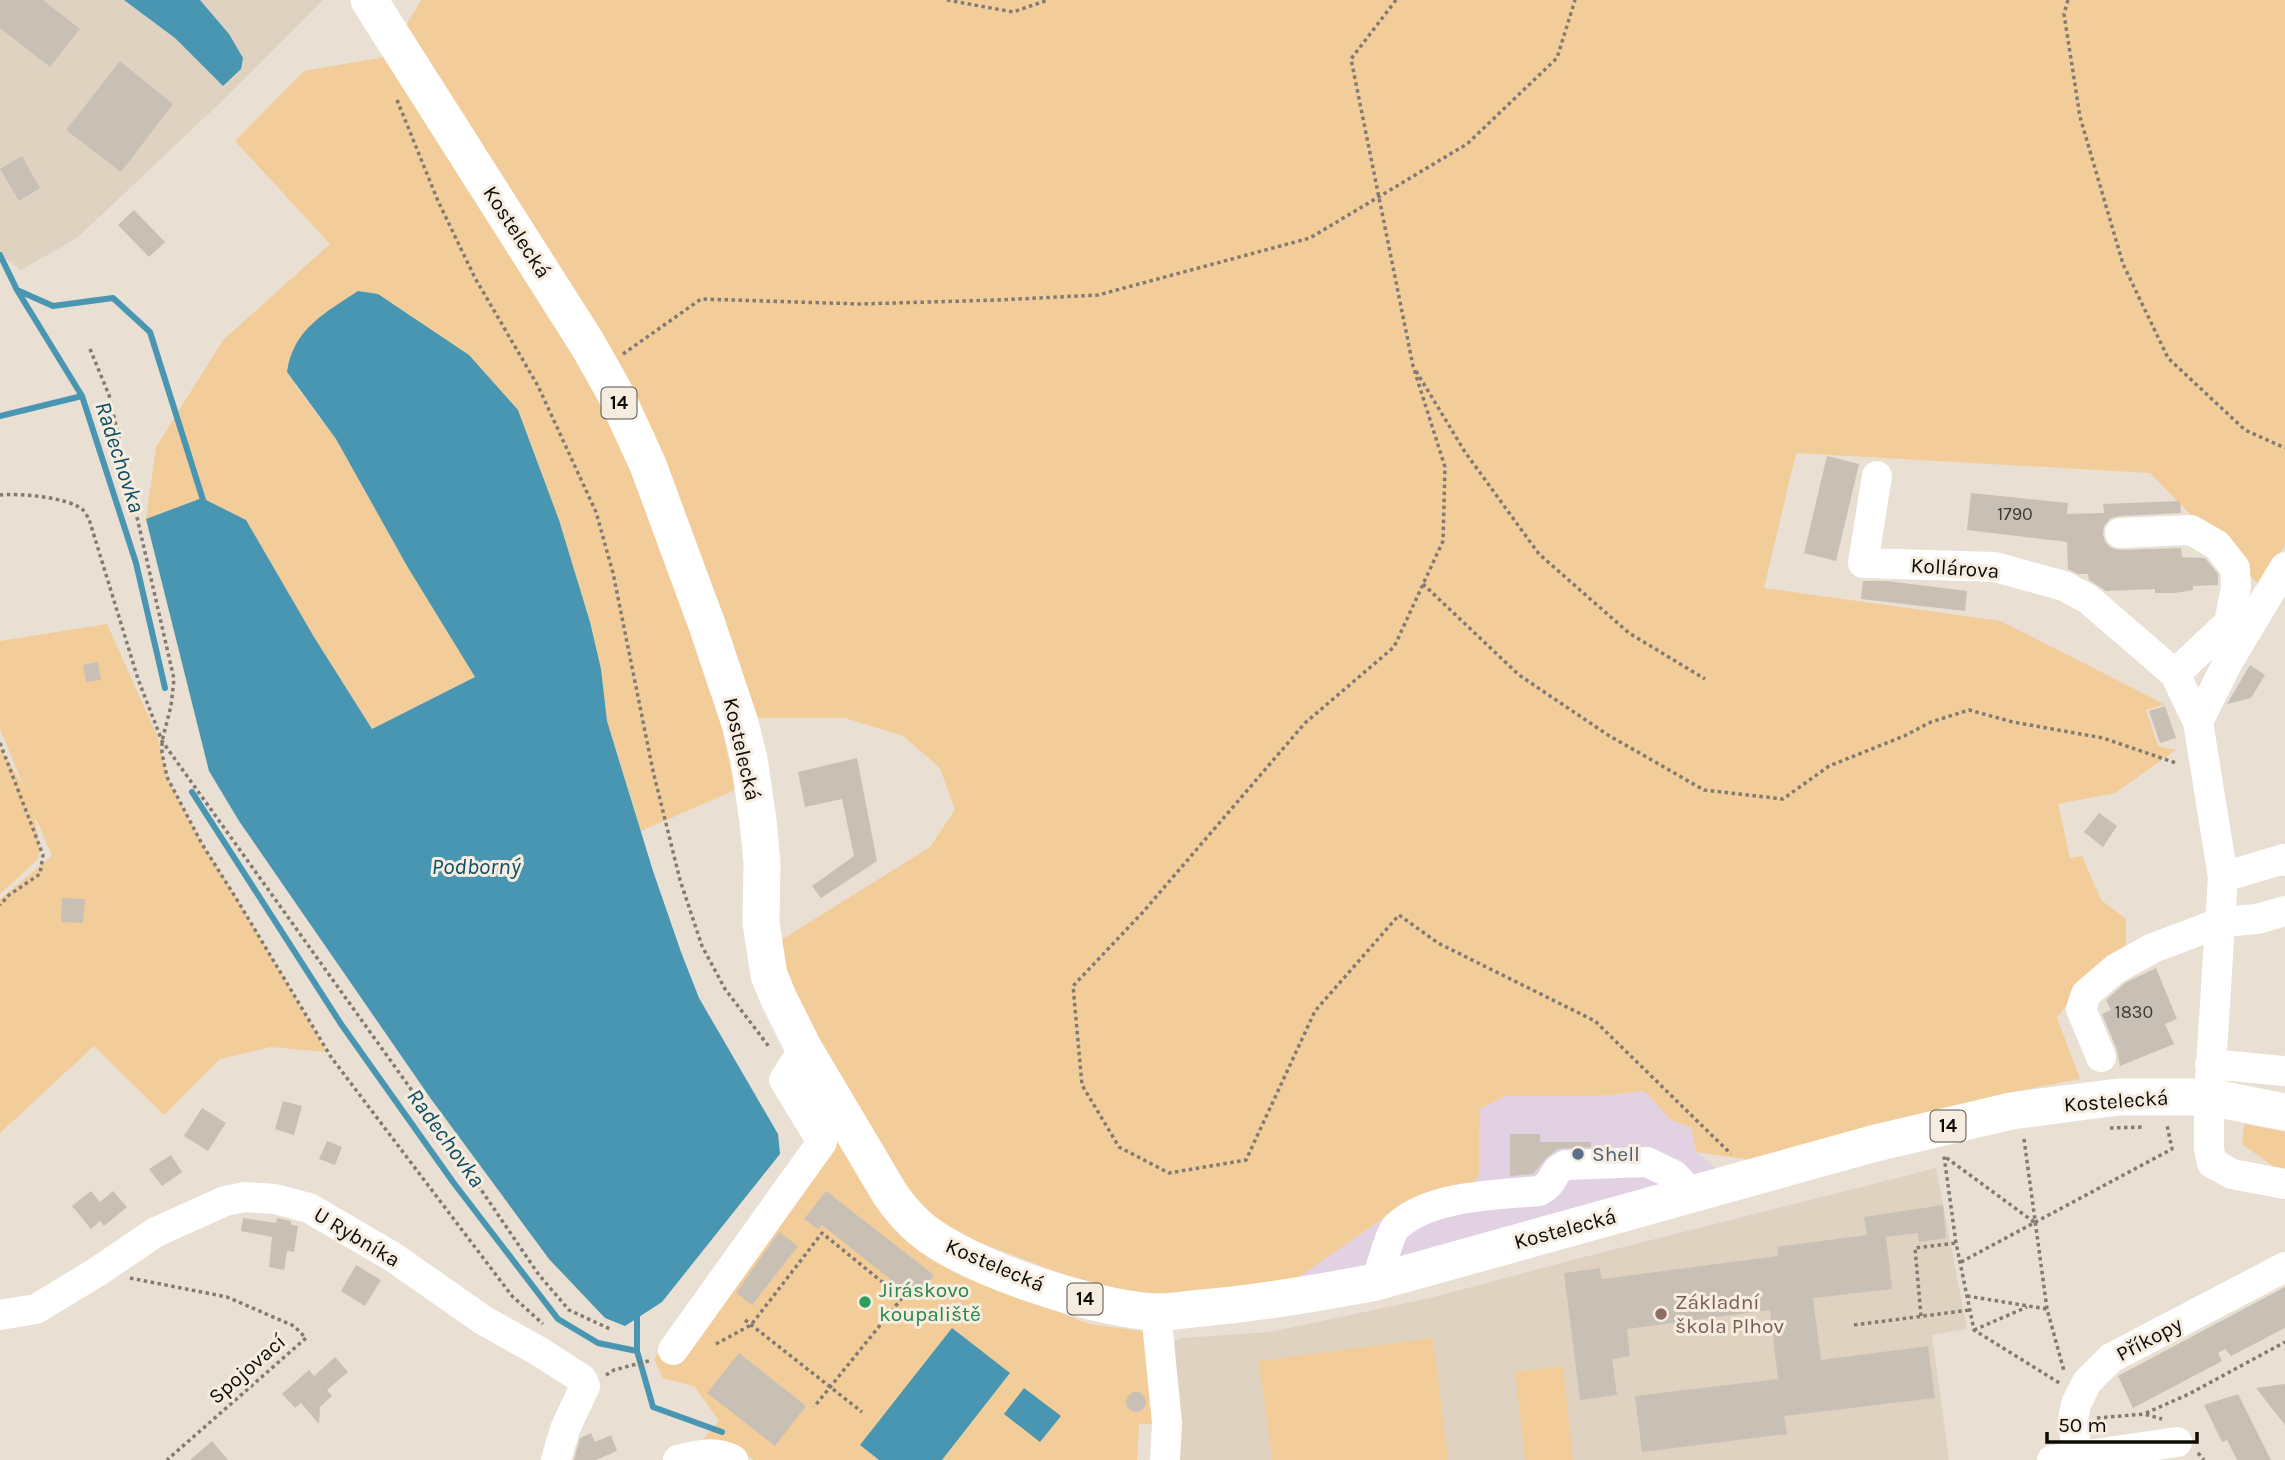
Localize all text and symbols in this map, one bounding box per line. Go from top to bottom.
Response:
street label: Kostelecká [478,181,556,283]
road number: 14 [602,388,636,418]
water label: Radechovka [89,398,151,516]
house number: 1790 [1997,503,2033,525]
street label: Kollárova [1910,553,2000,583]
street label: Kostelecká [719,695,765,803]
water label: Podborný [432,853,521,880]
house number: 1830 [2115,1001,2153,1023]
water label: Radechovka [401,1083,491,1193]
street label: Kostelecká [2063,1085,2169,1117]
road number: 14 [1930,1110,1966,1142]
place label: Shell [1592,1142,1640,1166]
marker: Shell [1570,1146,1586,1162]
street label: U Rybníka [310,1202,404,1272]
street label: Kostelecká [1511,1204,1619,1254]
street label: Kostelecká [942,1233,1048,1297]
place label: Jiráskovo koupaliště [879,1278,981,1326]
road number: 14 [1068,1284,1102,1315]
place label: Základní škola Plhov [1675,1290,1784,1338]
marker: Jiráskovo koupaliště [857,1294,873,1310]
marker: Základní škola Plhov [1653,1306,1669,1322]
street label: Příkopy [2112,1312,2186,1366]
street label: Spojovací [204,1329,291,1409]
scale bar [2047,1400,2198,1444]
text: 50 m [2058,1413,2107,1437]

